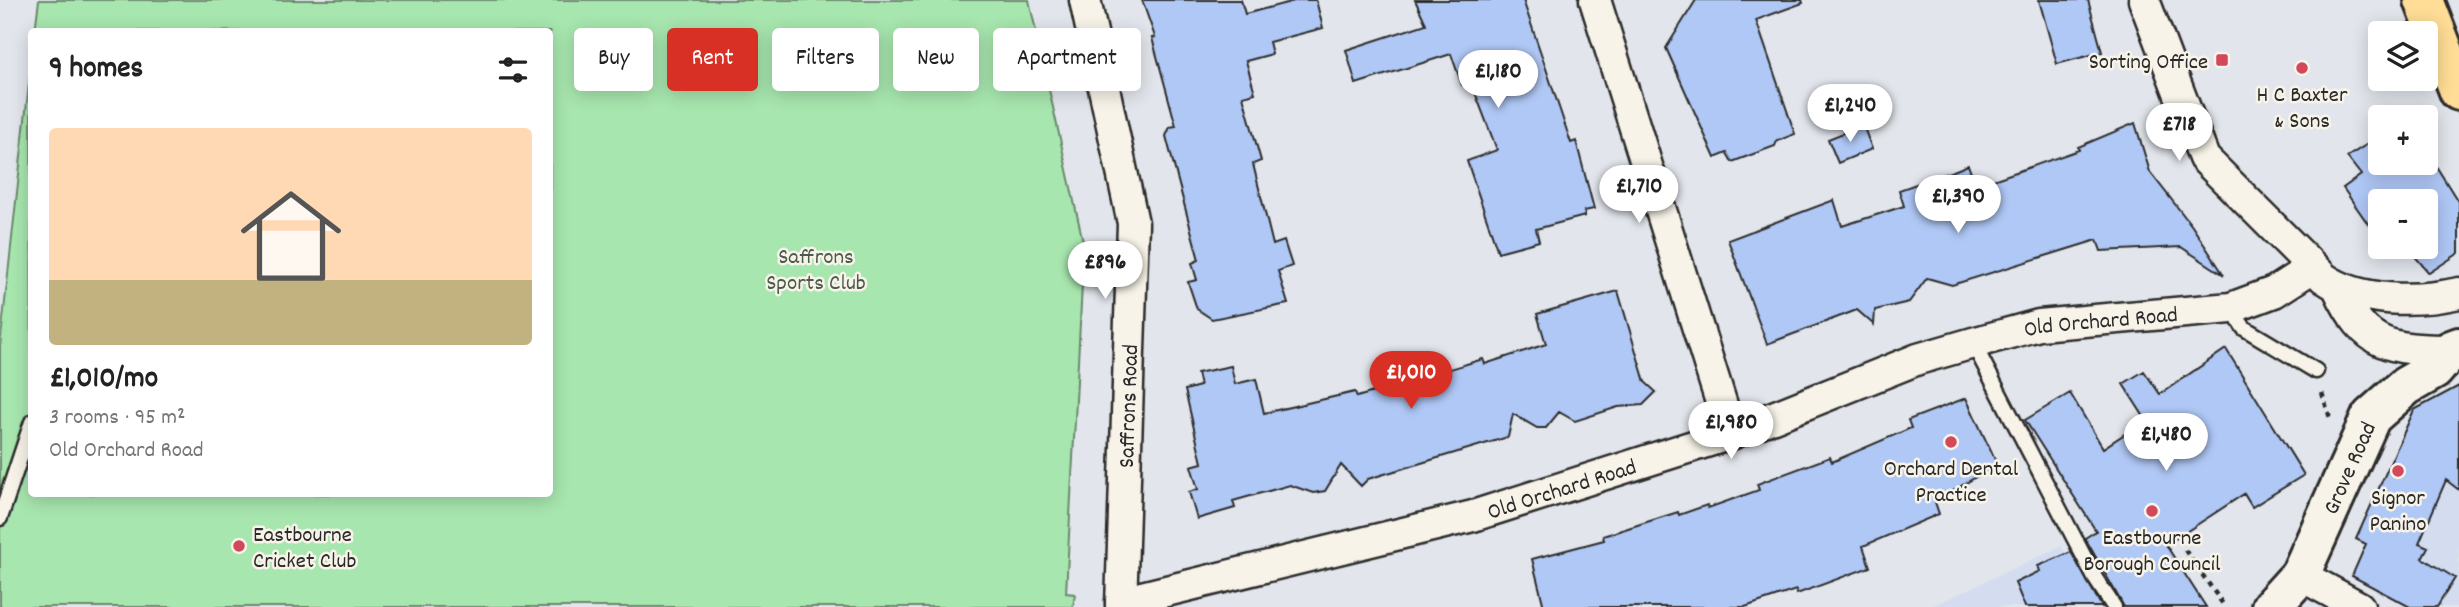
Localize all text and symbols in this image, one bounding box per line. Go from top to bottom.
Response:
map controls [2368,21,2438,259]
button: layers [2368,21,2438,91]
chip: Buy [574,28,653,91]
chip: Rent [667,28,758,91]
chip: Filters [772,28,879,91]
chip: New [893,28,979,91]
chip: Apartment [993,28,1141,91]
place label: Sorting Office [2089,47,2208,80]
text: 9 homes [49,49,143,92]
pin: £1,180 [1441,50,1555,110]
icon: filters [494,51,532,89]
marker: Sorting Office [2214,52,2230,68]
text: £1,180 [1474,56,1522,89]
marker: H C Baxter & Sons [2294,60,2310,76]
place label: H C Baxter & Sons [2256,80,2348,139]
pin: £1,240 [1793,85,1907,144]
text: £1,240 [1823,90,1877,123]
pin: £718 [2138,104,2220,163]
button: + [2368,105,2438,175]
text: £718 [2162,109,2196,142]
pin: £1,710 [1582,166,1696,225]
text: £1,710 [1615,171,1663,204]
icon: home [228,173,354,299]
pin: £1,390 [1901,176,2015,235]
text: £1,390 [1931,181,1985,214]
button: − [2368,189,2438,259]
park label: Saffrons Sports Club [766,242,866,301]
pin: £896 [1064,242,1146,301]
text: £896 [1084,247,1126,280]
street label: Old Orchard Road [2020,300,2179,348]
street label: Saffrons Road [1112,344,1149,469]
pin: £1,010 [1354,352,1468,411]
text: £1,010 [1385,357,1437,390]
text: £1,010/mo [49,359,158,402]
text: 3 rooms · 95 m² [49,402,185,435]
pin: £1,980 [1674,402,1788,461]
text: £1,980 [1704,407,1758,440]
pin: £1,480 [2109,414,2223,473]
street label: Grove Road [2316,417,2387,521]
text: £1,480 [2140,419,2192,452]
marker: Orchard Dental Practice [1943,434,1959,450]
text: Old Orchard Road [49,435,204,468]
street label: Old Orchard Road [1484,452,1641,530]
place label: Orchard Dental Practice [1884,454,2019,513]
marker: Signor Panino [2390,463,2406,479]
place label: Signor Panino [2370,483,2426,542]
marker: Eastbourne Borough Council [2144,503,2160,519]
place label: Eastbourne Cricket Club [253,520,356,579]
place label: Eastbourne Borough Council [2084,523,2221,582]
marker: Eastbourne Cricket Club [231,538,247,554]

